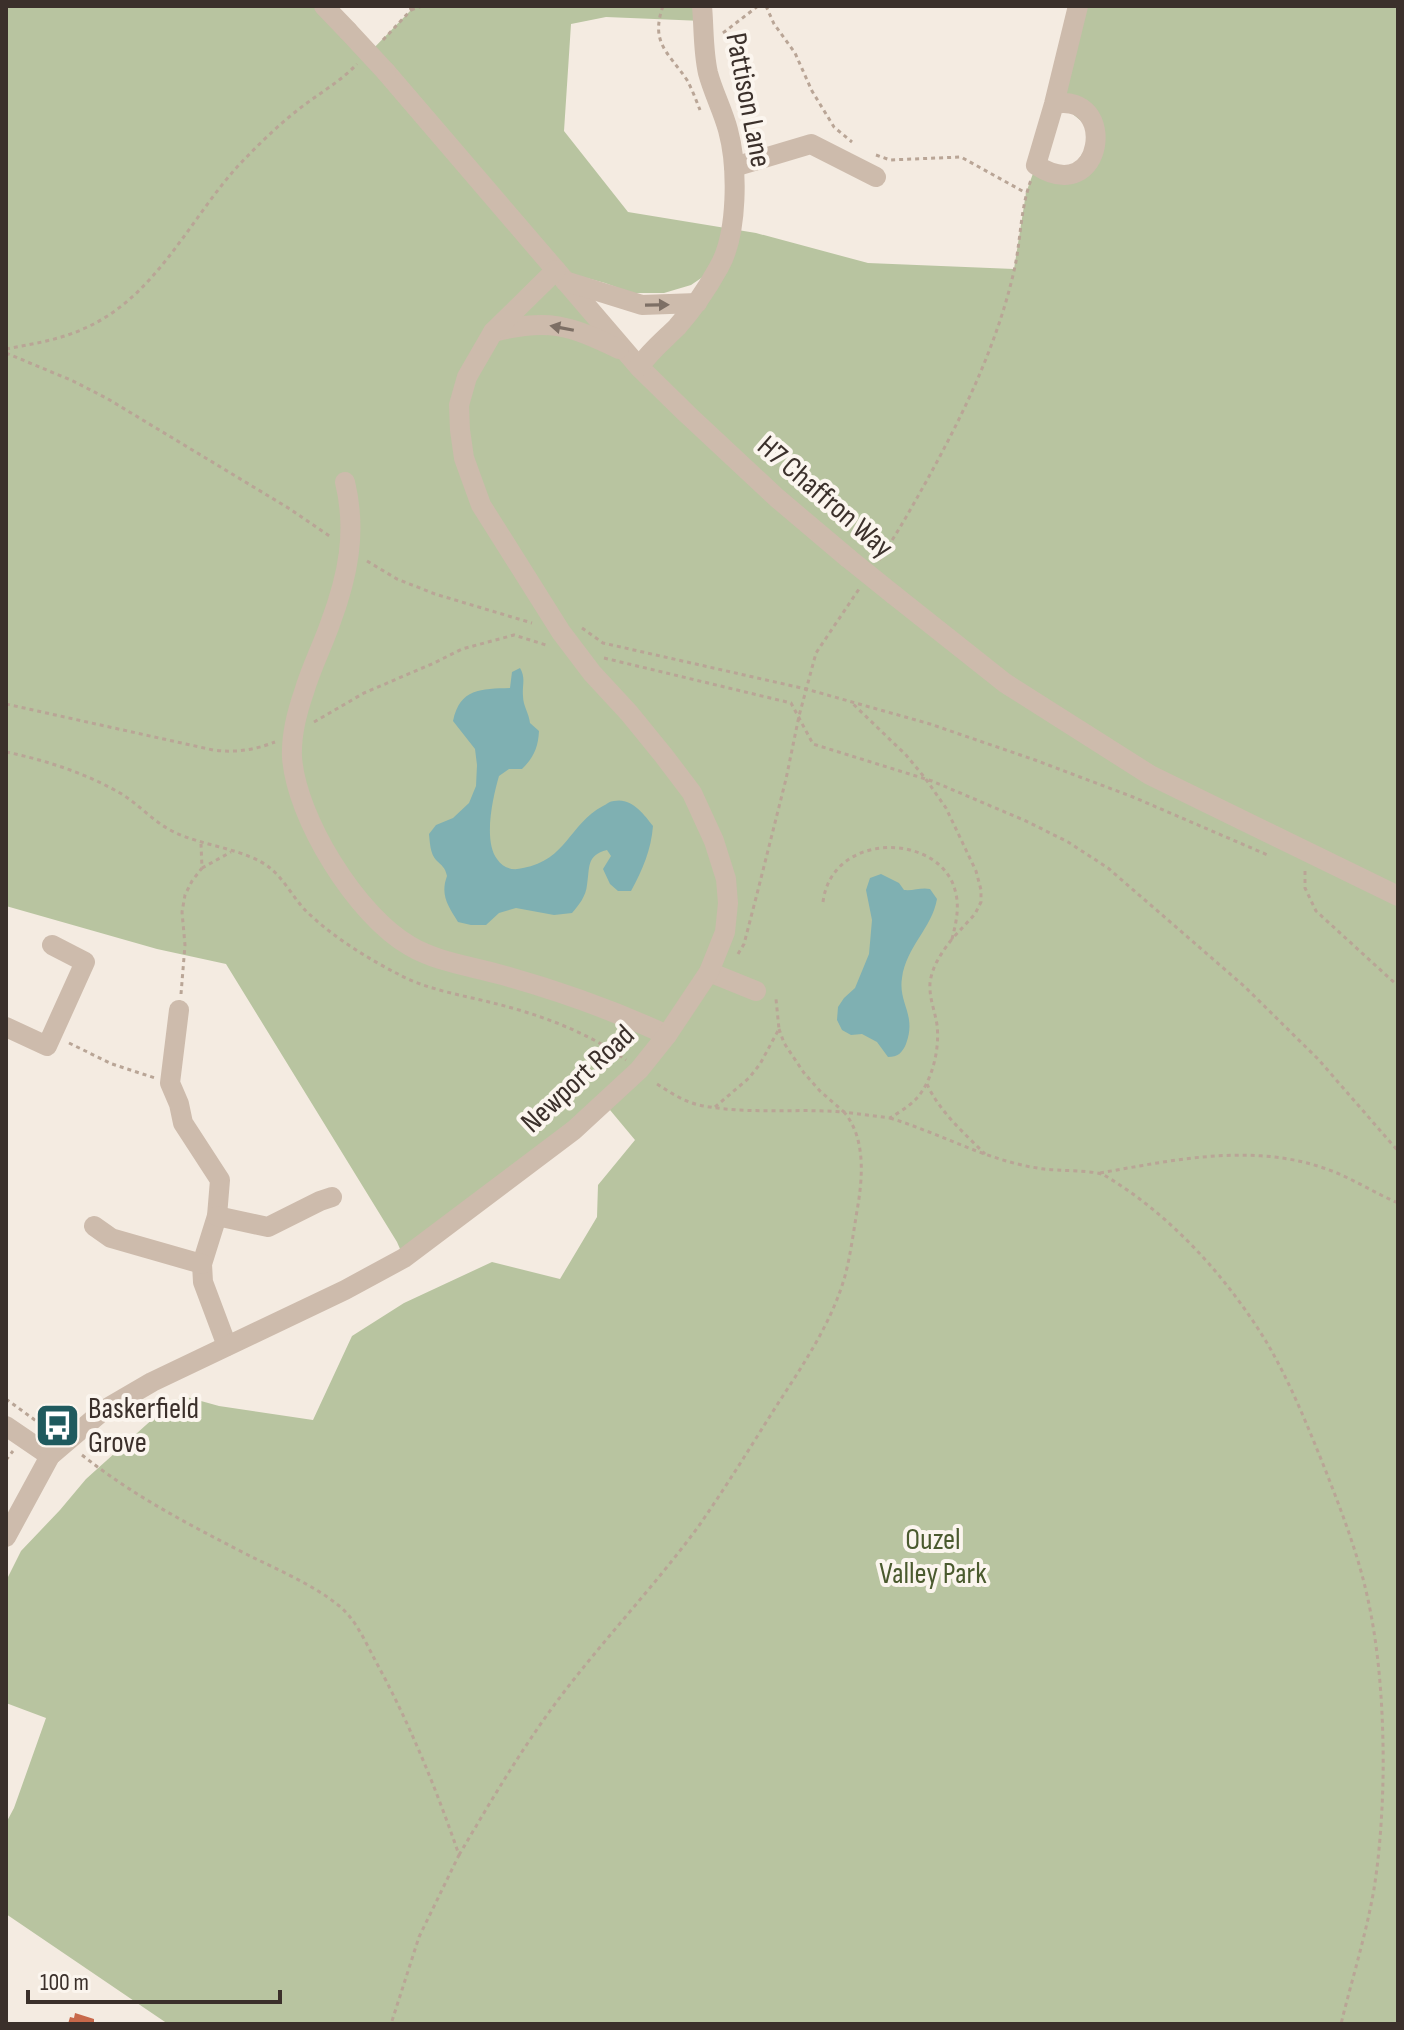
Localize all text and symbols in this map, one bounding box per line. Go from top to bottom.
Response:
street label: Pattison Lane [717,30,779,170]
one-way arrow [645,299,670,311]
one-way arrow [549,321,574,333]
street label: H7 Chaffron Way [750,428,901,566]
street label: Newport Road [514,1017,642,1141]
place label: Baskerfield Grove [88,1391,199,1461]
bus stop icon: Baskerfield Grove [33,1402,81,1450]
park label: Ouzel Valley Park [879,1522,987,1592]
scale bar [28,1954,280,2004]
text: 100 m [40,1968,89,1997]

